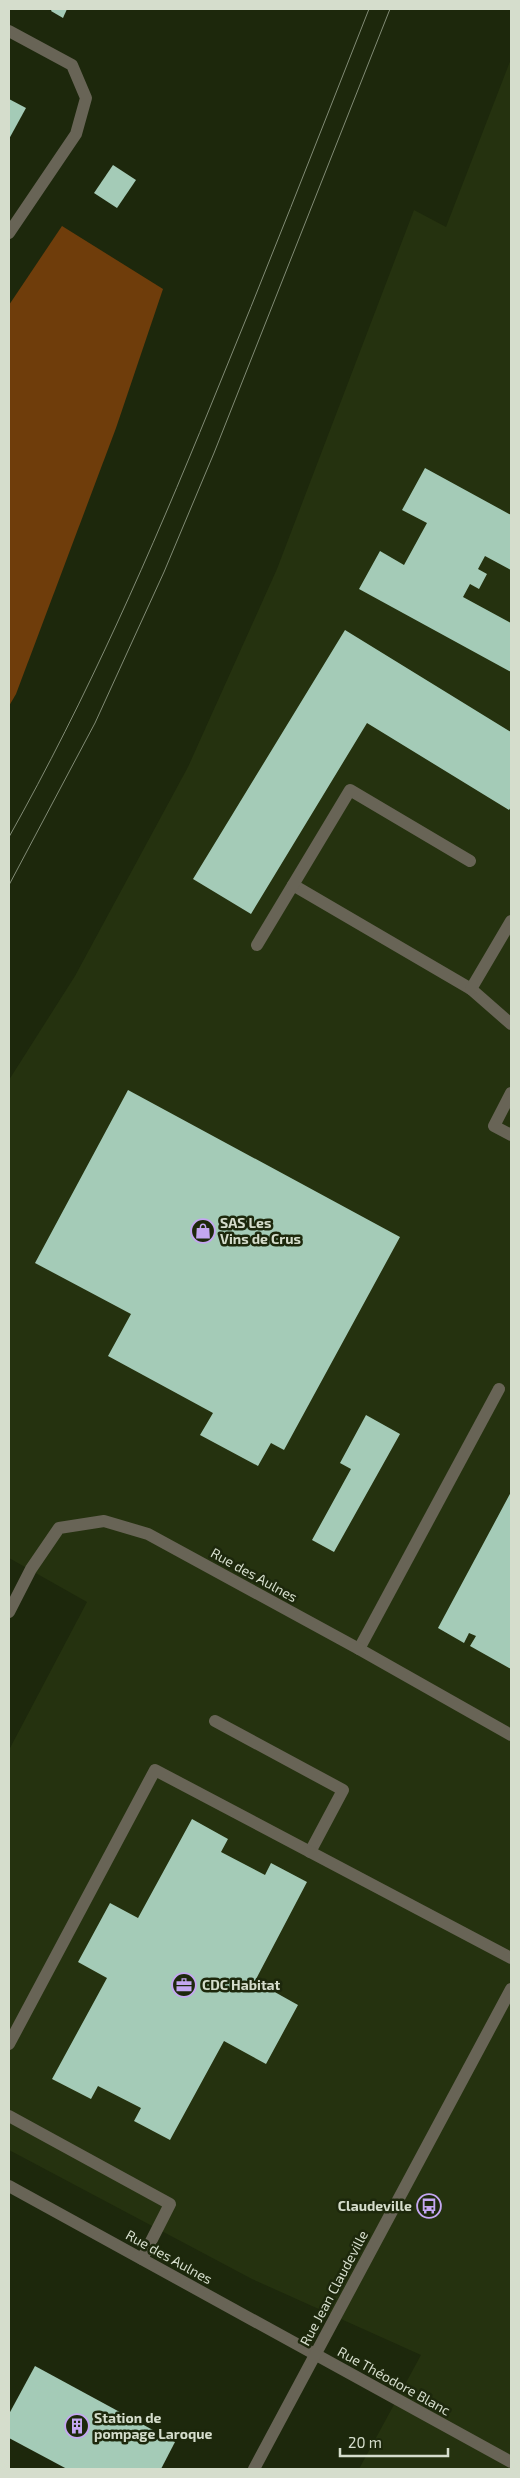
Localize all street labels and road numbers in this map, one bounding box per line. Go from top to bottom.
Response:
street label: Rue des Aulnes [208,1544,300,1605]
street label: Rue des Aulnes [123,2226,215,2287]
street label: Rue Jean Claudeville [296,2227,371,2348]
street label: Rue Théodore Blanc [335,2343,454,2419]

